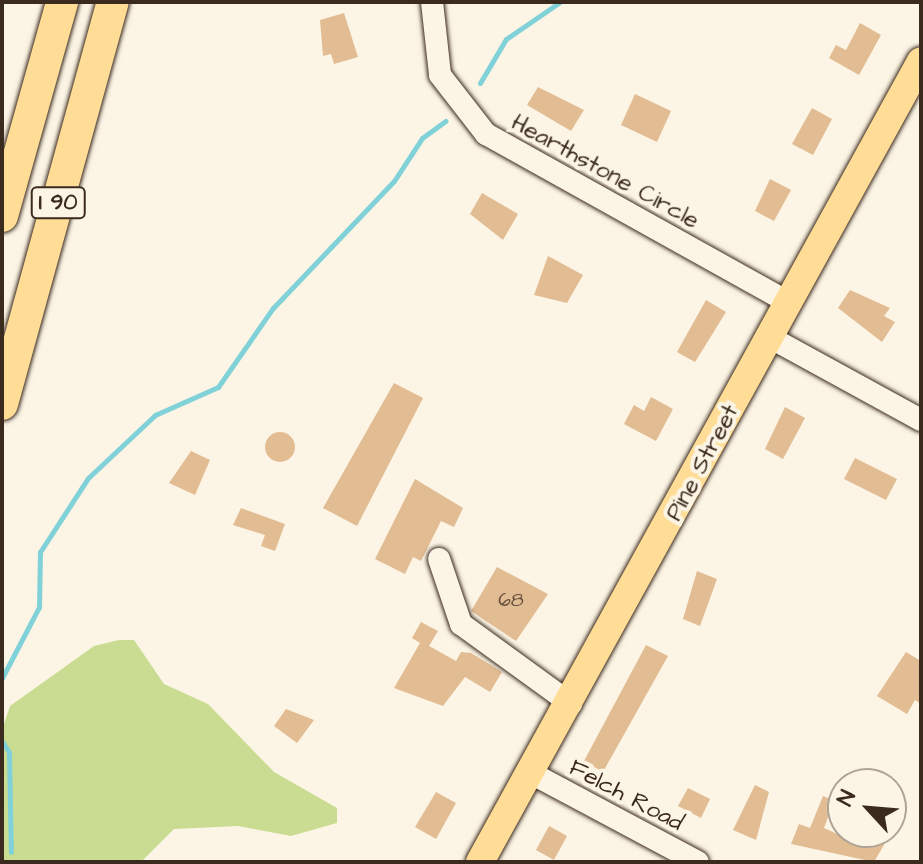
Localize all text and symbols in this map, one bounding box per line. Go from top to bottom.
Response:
street label: Hearthstone Circle [506,108,704,236]
road number: I 90 [30,185,86,221]
street label: Pine Street [660,400,746,526]
house number: 68 [498,588,524,612]
street label: Felch Road [564,754,688,838]
north arrow [827,768,907,848]
text: N [830,785,864,811]

